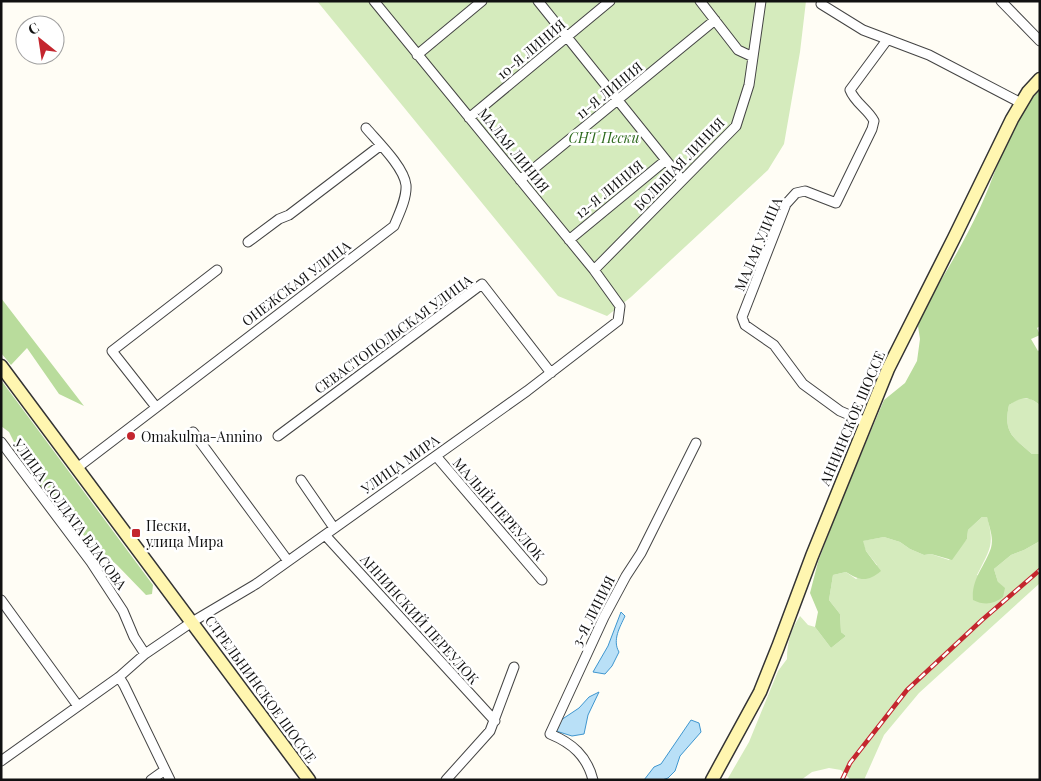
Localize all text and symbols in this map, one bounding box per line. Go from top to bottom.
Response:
north arrow [15,15,65,65]
street label: 10-Я ЛИНИЯ [493,15,569,83]
text: С [24,18,42,39]
street label: 11-Я ЛИНИЯ [572,57,646,123]
street label: МАЛАЯ ЛИНИЯ [474,104,554,196]
street label: БОЛЬШАЯ ЛИНИЯ [630,113,728,215]
park label: СНТ Пески [569,128,639,147]
street label: 12-Я ЛИНИЯ [571,156,647,222]
street label: МАЛАЯ УЛИЦА [730,194,786,294]
street label: ОНЕЖСКАЯ УЛИЦА [238,236,354,330]
street label: СЕВАСТОПОЛЬСКАЯ УЛИЦА [310,270,476,398]
street label: АННИНСКОЕ ШОССЕ [815,348,889,489]
place label: Omakulma-Annino [141,427,263,446]
marker: Omakulma-Annino [125,430,137,442]
street label: УЛИЦА МИРА [356,430,443,498]
street label: УЛИЦА СОЛДАТА ВЛАСОВА [8,434,131,594]
street label: МАЛЫЙ ПЕРЕУЛОК [449,453,549,565]
place label: Пески, улица Мира [145,516,223,551]
marker: Пески, улица Мира [130,527,142,539]
street label: АННИНСКИЙ ПЕРЕУЛОК [356,549,484,688]
street label: 3-Я ЛИНИЯ [567,572,619,650]
street label: СТРЕЛЬНИНСКОЕ ШОССЕ [201,611,321,767]

